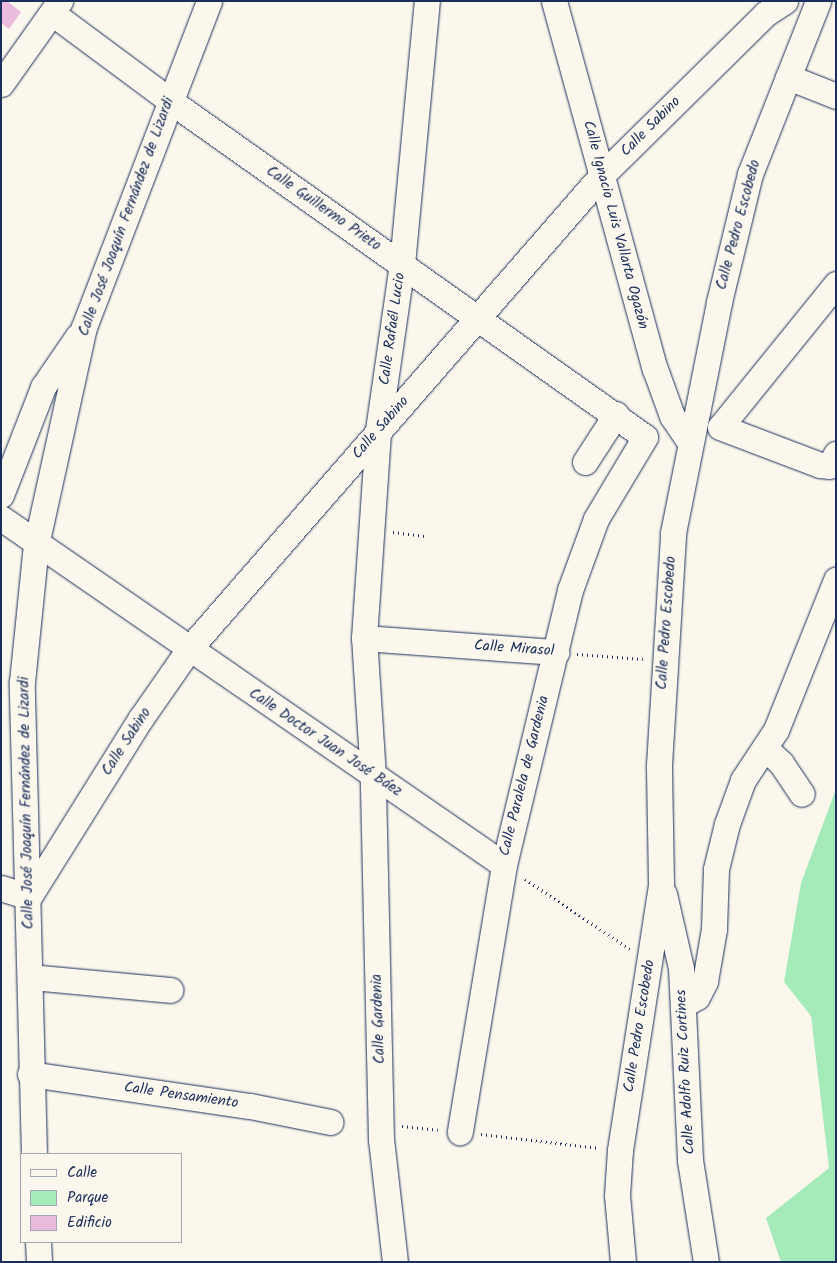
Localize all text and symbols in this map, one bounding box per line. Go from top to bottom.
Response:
street label: Calle Sabino [617,93,685,161]
street label: Calle José Joaquín Fernández de Lizardi [75,95,179,339]
street label: Calle Ignacio Luis Vallarta Ogazón [578,119,652,331]
street label: Calle Pedro Escobedo [713,158,765,292]
street label: Calle Guillermo Prieto [262,163,384,255]
street label: Calle Rafaél Lucio [376,272,410,386]
street label: Calle Sabino [349,393,413,463]
street label: Calle Pedro Escobedo [653,556,681,690]
street label: Calle Mirasol [473,637,555,661]
street label: Calle José Joaquín Fernández de Lizardi [16,676,38,930]
street label: Calle Doctor Juan José Báez [245,685,405,801]
street label: Calle Paralela de Gardenia [496,694,554,858]
street label: Calle Sabino [98,705,156,779]
street label: Calle Pedro Escobedo [621,959,659,1093]
street label: Calle Gardenia [368,974,390,1064]
street label: Calle Adolfo Ruiz Cortines [673,989,699,1155]
street label: Calle Pensamiento [123,1079,239,1113]
legend [20,1153,182,1243]
text: Calle [67,1161,97,1185]
text: Parque [67,1186,108,1210]
text: Edificio [67,1211,112,1235]

